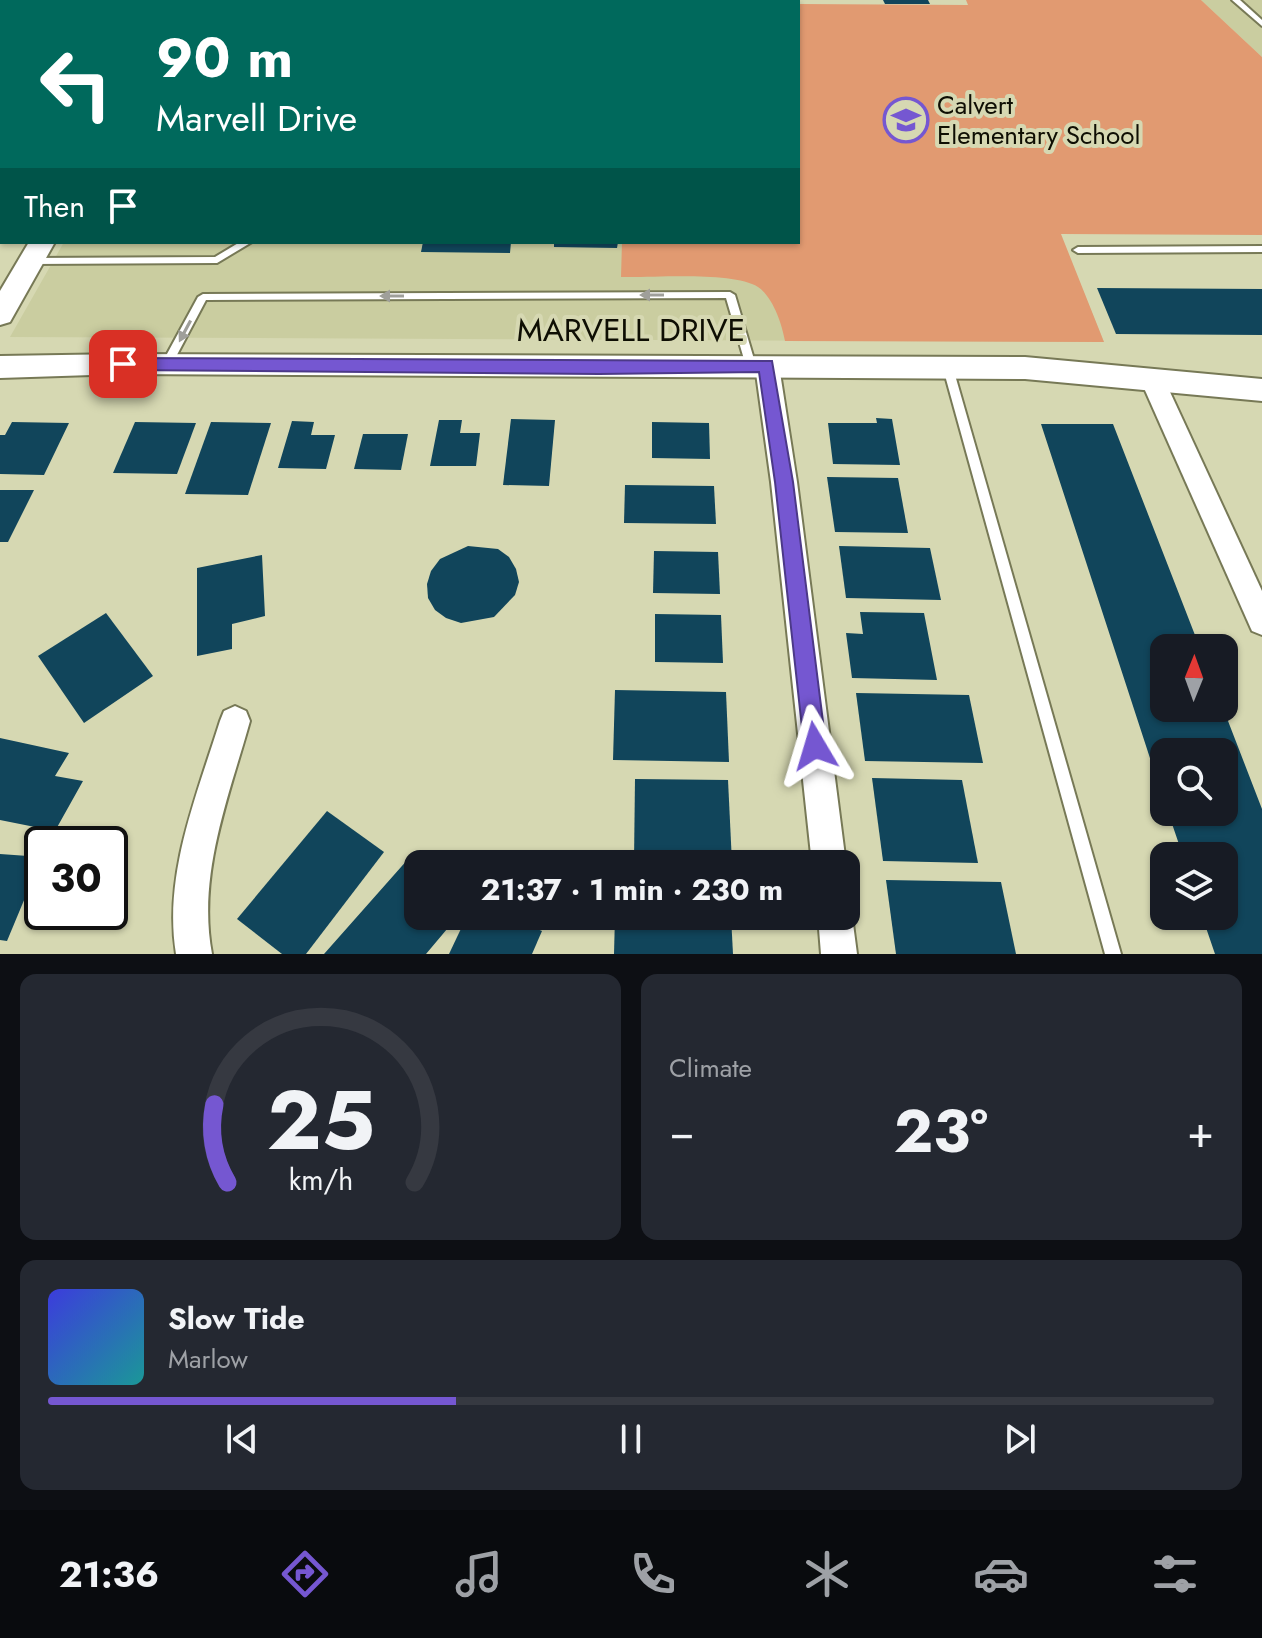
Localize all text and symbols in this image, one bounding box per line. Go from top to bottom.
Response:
text: 90 m [156,17,293,98]
icon: left [24,32,128,136]
place label: Calvert Elementary School [937,86,1140,154]
text: Marvell Drive [156,92,357,144]
school or university icon: Calvert Elementary School [882,96,930,144]
icon: arrive [101,184,145,228]
text: Then [24,185,85,228]
one-way arrow [639,289,664,301]
one-way arrow [379,290,404,302]
street label: MARVELL DRIVE [517,307,745,353]
one-way arrow [178,319,191,342]
pin [89,330,157,398]
icon: arrive [101,342,145,386]
north arrow [1150,634,1238,722]
map controls [1150,634,1238,930]
position arrow [773,704,857,788]
button: search [1150,738,1238,826]
speed limit sign: 30 [24,826,128,930]
button: layers [1150,842,1238,930]
text: 21:37 · 1 min · 230 m [481,868,783,911]
text: Climate [669,1049,752,1087]
text: 25 [266,1060,375,1180]
text: 23° [894,1088,988,1175]
text: − [669,1100,695,1164]
text: + [1187,1100,1214,1164]
text: km/h [288,1159,353,1201]
text: Slow Tide [168,1297,305,1340]
text: Marlow [168,1340,248,1378]
icon: previous [220,1417,264,1461]
icon: pause [609,1417,653,1461]
icon: next [998,1417,1042,1461]
icon: directions [277,1546,333,1602]
icon: music [451,1546,507,1602]
icon: phone [625,1546,681,1602]
icon: climate [799,1546,855,1602]
icon: car [973,1546,1029,1602]
icon: filters [1147,1546,1203,1602]
text: 21:36 [59,1548,159,1600]

